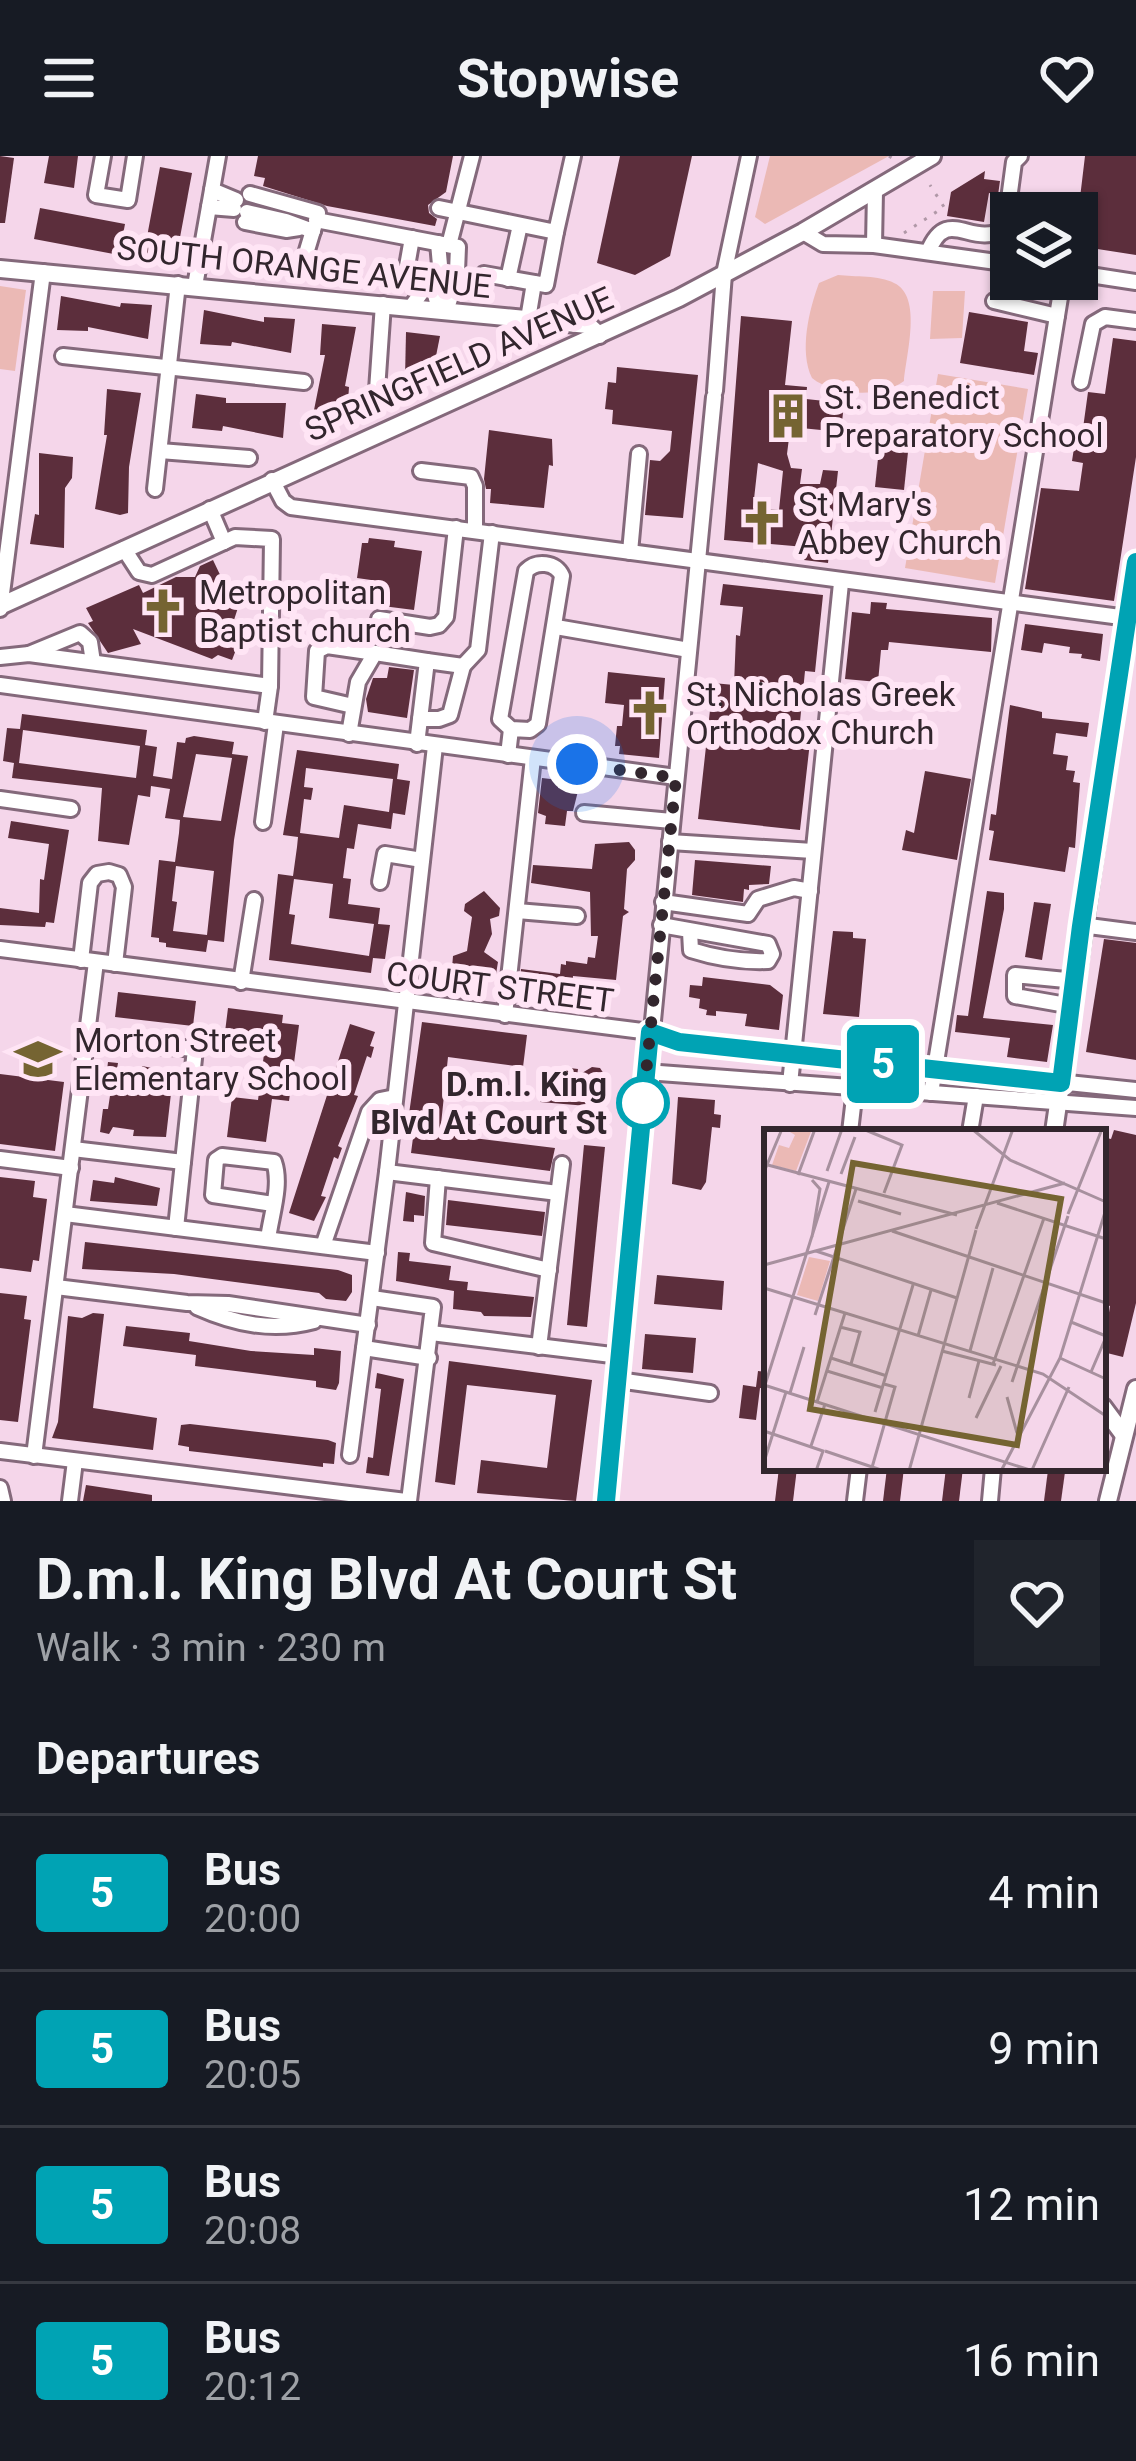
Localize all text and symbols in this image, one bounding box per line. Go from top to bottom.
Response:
icon: menu [36,45,102,111]
icon: heart [1034,45,1100,111]
text: Stopwise [457,47,679,110]
map controls [990,192,1098,300]
button: layers [990,192,1098,300]
street label: SOUTH ORANGE AVENUE [115,228,493,306]
street label: SPRINGFIELD AVENUE [299,278,619,450]
place label: St. Benedict Preparatory School [824,378,1103,455]
building icon: St. Benedict Preparatory School [763,391,813,441]
place label: St Mary's Abbey Church [798,485,1002,562]
church icon: St Mary's Abbey Church [737,498,787,548]
place label: Metropolitan Baptist church [199,573,411,650]
church icon: Metropolitan Baptist church [138,586,188,636]
place label: St. Nicholas Greek Orthodox Church [686,675,956,752]
church icon: St. Nicholas Greek Orthodox Church [625,688,675,738]
your location [547,734,607,794]
street label: COURT STREET [384,954,616,1020]
place label: Morton Street Elementary School [74,1021,348,1098]
line badge: 5 [844,1025,922,1103]
school or university icon: Morton Street Elementary School [13,1034,63,1084]
text: 5 [871,1039,895,1088]
place label: D.m.l. King Blvd At Court St [370,1065,607,1142]
marker: D.m.l. King Blvd At Court St [618,1078,668,1128]
inset map [764,1129,1106,1471]
button: heart [974,1540,1100,1666]
text: D.m.l. King Blvd At Court St [36,1546,737,1613]
text: Walk · 3 min · 230 m [36,1625,386,1671]
text: Departures [36,1732,260,1785]
text: Bus [204,1843,281,1896]
text: 4 min [988,1866,1100,1919]
text: 5 [90,1868,114,1917]
text: 20:00 [204,1896,301,1942]
text: Bus [204,1999,281,2052]
text: 9 min [988,2022,1100,2075]
text: 5 [90,2024,114,2073]
text: 20:05 [204,2052,301,2098]
text: Bus [204,2155,281,2208]
text: 12 min [963,2178,1100,2231]
text: 5 [90,2180,114,2229]
text: 20:08 [204,2208,301,2254]
text: Bus [204,2311,281,2364]
text: 16 min [963,2334,1100,2387]
text: 5 [90,2336,114,2385]
text: 20:12 [204,2364,301,2410]

